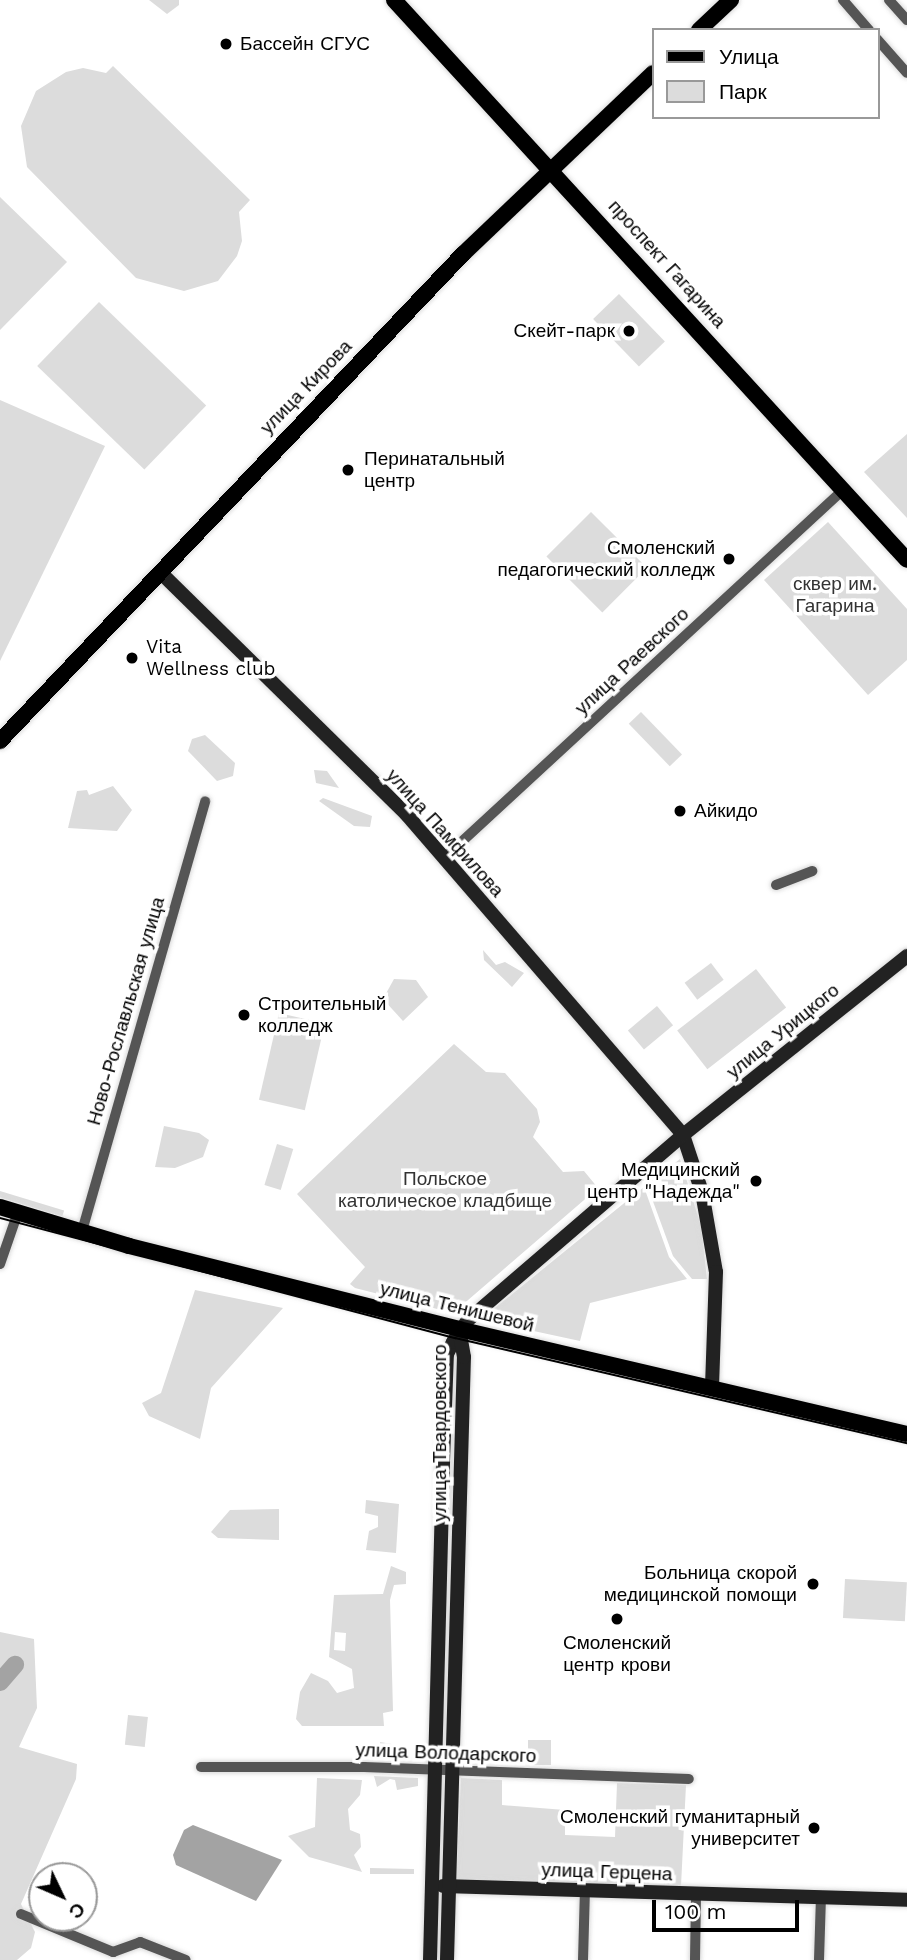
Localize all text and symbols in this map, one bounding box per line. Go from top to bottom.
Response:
legend [652,28,879,119]
place label: Бассейн СГУС [240,33,370,55]
marker: Бассейн СГУС [218,36,234,52]
text: Улица [719,44,779,69]
text: Парк [719,79,767,104]
street label: проспект Гагарина [603,195,731,333]
place label: Скейт-парк [513,320,615,342]
marker: Скейт-парк [621,323,637,339]
street label: улица Кирова [255,335,357,439]
place label: Перинатальный центр [364,448,505,492]
marker: Перинатальный центр [338,460,358,480]
place label: Смоленский педагогический колледж [498,537,715,581]
marker: Смоленский педагогический колледж [721,551,737,567]
park label: сквер им. Гагарина [793,573,877,617]
street label: улица Раевского [570,602,694,720]
place label: Vita Wellness club [146,636,276,680]
marker: Vita Wellness club [124,650,140,666]
street label: улица Памфилова [381,764,509,902]
place label: Айкидо [694,800,758,822]
marker: Айкидо [672,803,688,819]
street label: Ново-Рославльская улица [82,894,170,1128]
street label: улица Урицкого [722,979,844,1083]
place label: Строительный колледж [258,993,386,1037]
marker: Строительный колледж [236,1007,252,1023]
place label: Медицинский центр "Надежда" [587,1159,740,1203]
park label: Польское католическое кладбище [338,1168,552,1212]
marker: Медицинский центр "Надежда" [746,1171,766,1191]
street label: улица Тенишевой [378,1277,536,1337]
street label: улица Твардовского [429,1344,451,1522]
place label: Больница скорой медицинской помощи [604,1562,797,1606]
marker: Больница скорой медицинской помощи [803,1574,823,1594]
marker: Смоленский центр крови [607,1609,627,1629]
place label: Смоленский центр крови [563,1632,671,1676]
street label: улица Володарского [355,1738,537,1768]
place label: Смоленский гуманитарный университет [560,1806,800,1850]
marker: Смоленский гуманитарный университет [806,1820,822,1836]
street label: улица Герцена [541,1858,673,1886]
north arrow [28,1862,98,1932]
scale bar [655,1886,802,1930]
text: С [64,1898,90,1923]
text: 100 m [665,1899,727,1924]

